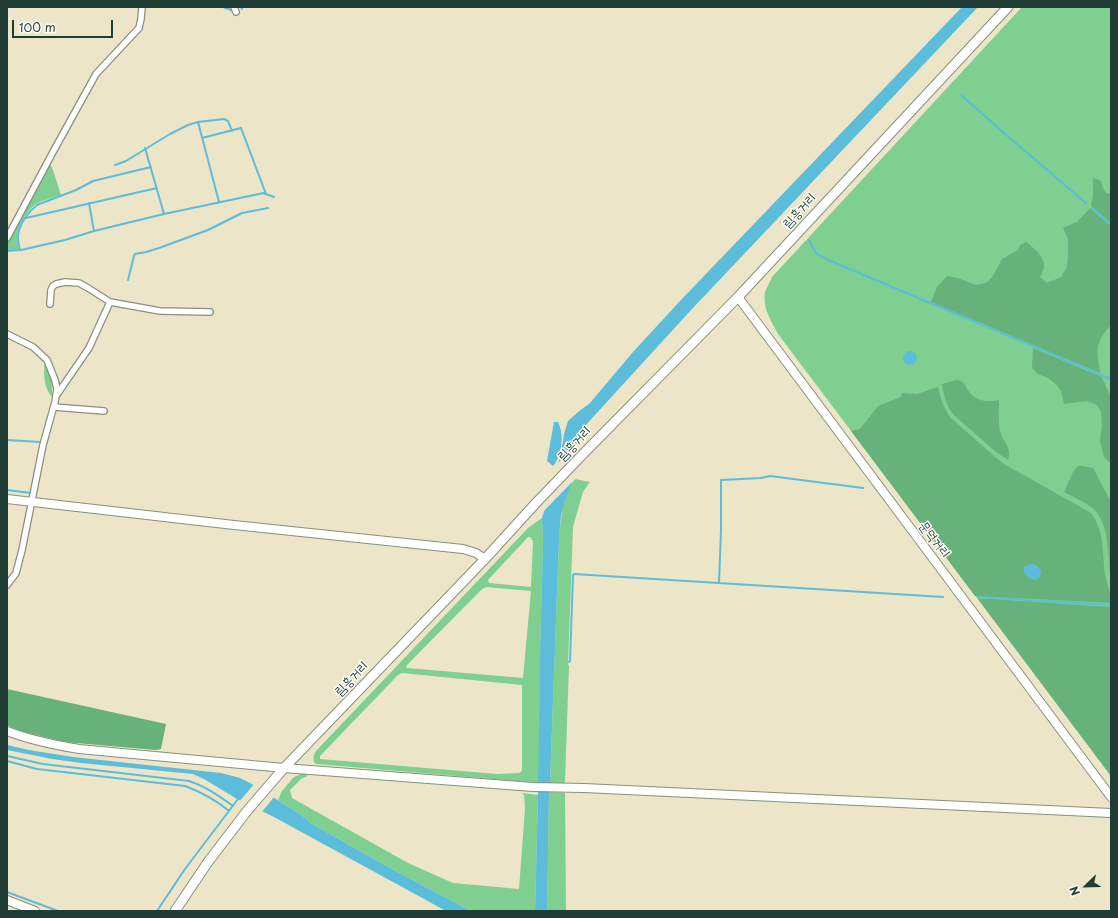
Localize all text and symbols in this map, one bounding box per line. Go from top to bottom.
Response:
scale bar [14,12,115,38]
text: 100 m [19,18,56,36]
street label: 림흥거리 [780,190,820,232]
street label: 림흥거리 [555,424,595,464]
street label: 문덕거리 [915,519,953,561]
street label: 림흥거리 [332,659,372,699]
north arrow [1066,866,1106,906]
text: N [1065,884,1084,898]

